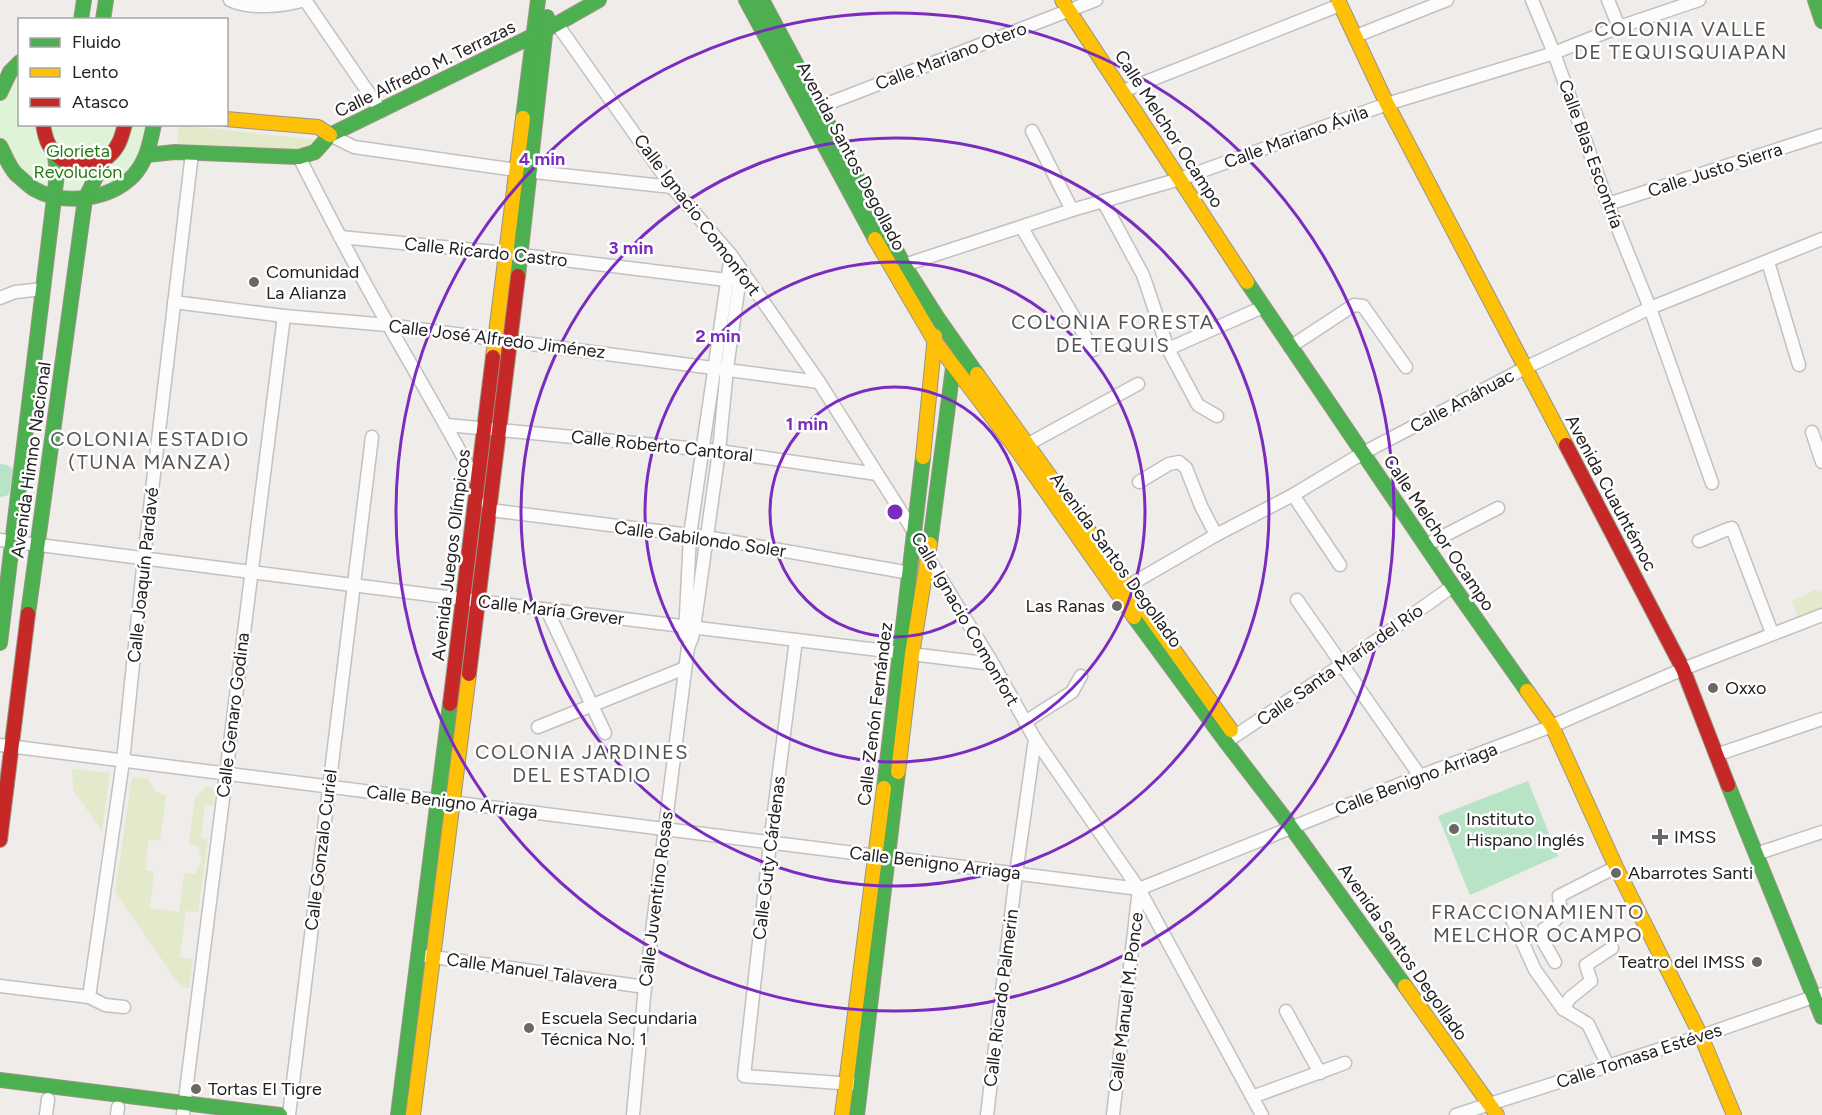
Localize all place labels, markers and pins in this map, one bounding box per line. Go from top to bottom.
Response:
place label: Comunidad La Alianza [266,261,359,304]
marker: Comunidad La Alianza [247,275,261,289]
centre of rings [885,502,905,522]
place label: Las Ranas [1026,595,1105,617]
marker: Las Ranas [1110,599,1124,613]
place label: Oxxo [1725,677,1766,699]
marker: Oxxo [1706,681,1720,695]
place label: Instituto Hispano Inglés [1466,808,1585,851]
marker: Instituto Hispano Inglés [1447,822,1461,836]
place label: IMSS [1674,826,1716,848]
marker: IMSS [1651,828,1669,846]
place label: Abarrotes Santi [1628,862,1753,884]
marker: Abarrotes Santi [1609,866,1623,880]
place label: Teatro del IMSS [1618,951,1745,973]
marker: Teatro del IMSS [1750,955,1764,969]
place label: Escuela Secundaria Técnica No. 1 [541,1007,697,1050]
marker: Escuela Secundaria Técnica No. 1 [522,1021,536,1035]
place label: Tortas El Tigre [208,1078,322,1100]
marker: Tortas El Tigre [189,1082,203,1096]

